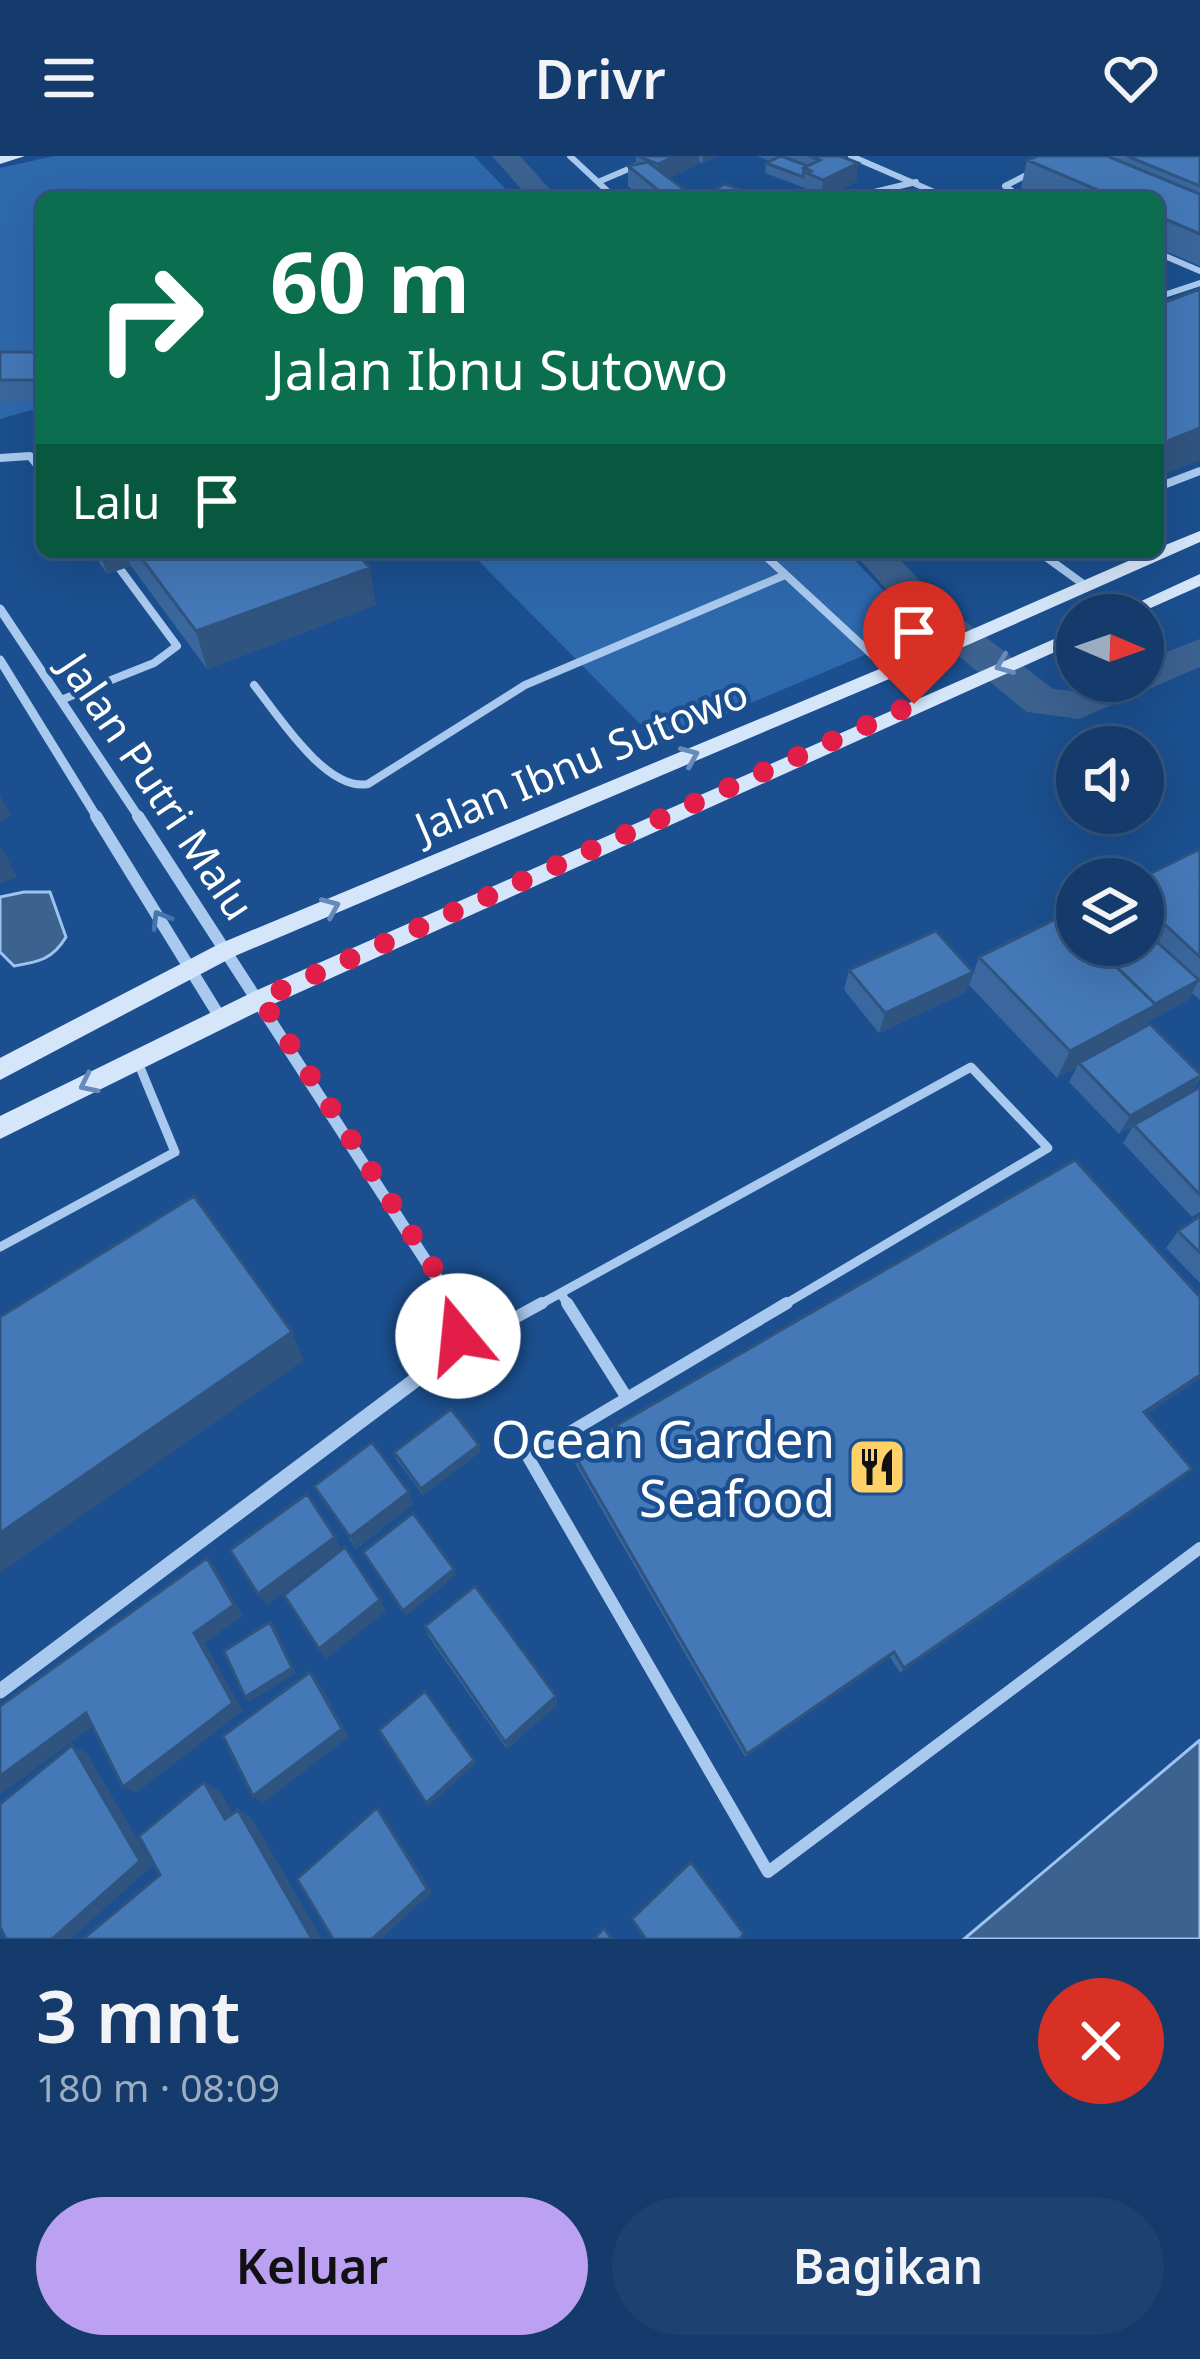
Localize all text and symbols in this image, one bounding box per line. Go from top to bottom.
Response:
text: Drivr [534,41,666,115]
icon: menu [36,45,102,111]
icon: heart [1098,45,1164,111]
text: 60 m [270,223,470,338]
icon: right [72,240,228,396]
text: Jalan Ibnu Sutowo [270,332,728,406]
icon: arrive [184,468,250,534]
text: Lalu [72,471,160,532]
pin [863,581,965,704]
north arrow [1056,594,1164,702]
map controls [1056,594,1164,966]
icon: arrive [881,599,947,665]
street label: Jalan Putri Malu [45,638,268,931]
one-way arrow [995,651,1016,675]
street label: Jalan Ibnu Sutowo [402,663,756,856]
button: sound [1056,726,1164,834]
one-way arrow [678,746,700,770]
button: layers [1056,858,1164,966]
one-way arrow [318,897,340,921]
one-way arrow [152,910,174,932]
one-way arrow [78,1070,100,1093]
position arrow [395,1273,521,1399]
place label: Ocean Garden Seafood [491,1403,835,1532]
restaurant icon: Ocean Garden Seafood [846,1436,908,1498]
text: 3 mnt [36,1966,240,2064]
button: close [1038,1978,1164,2104]
text: 180 m · 08:09 [36,2060,280,2113]
button: Keluar [36,2197,588,2335]
button: Bagikan [612,2197,1164,2335]

